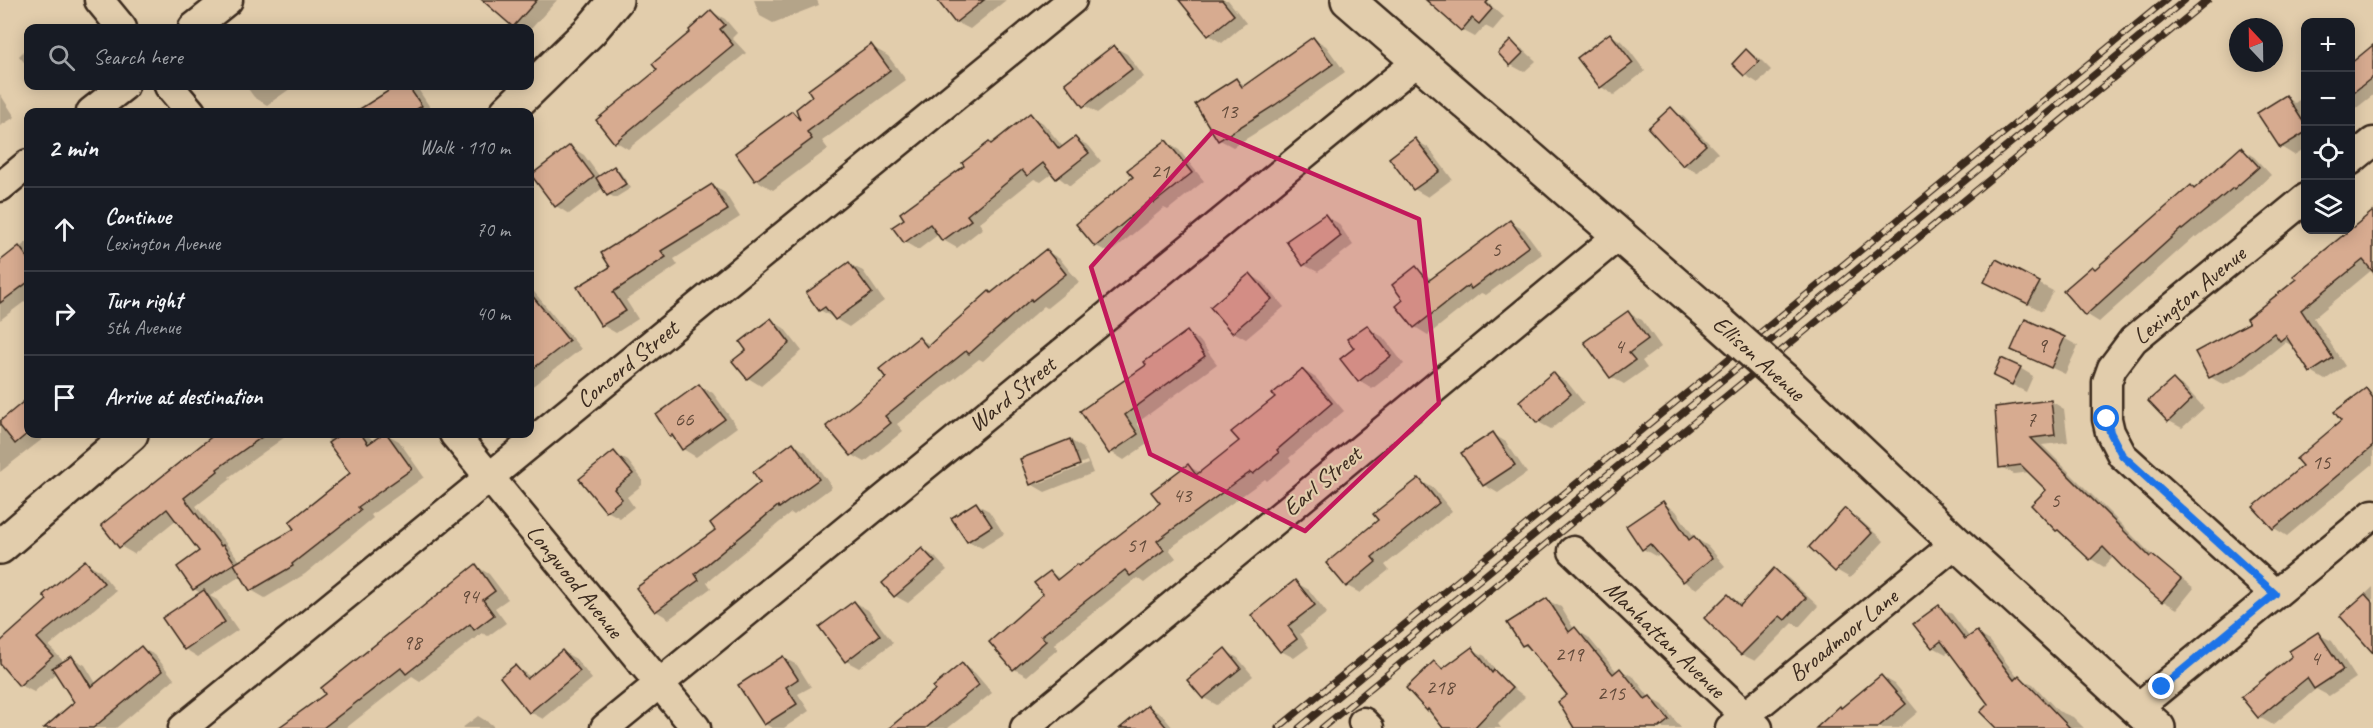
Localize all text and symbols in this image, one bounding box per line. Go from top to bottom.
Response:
north arrow [2229,18,2283,72]
map controls [2301,18,2355,234]
button: + [2301,18,2355,72]
search box [24,24,534,90]
icon: search [45,41,78,74]
text: Search here [93,43,183,71]
button: − [2301,72,2355,126]
house number: 13 [1219,98,1239,124]
button: locate [2301,126,2355,180]
text: 2 min [48,131,98,164]
text: Walk · 110 m [420,135,510,160]
house number: 21 [1151,158,1171,184]
button: layers [2301,180,2355,234]
text: Continue [105,203,171,231]
icon: ahead [48,213,81,246]
text: 70 m [476,217,510,242]
text: Lexington Avenue [105,231,220,256]
house number: 5 [1491,236,1502,262]
street label: Lexington Avenue [2126,238,2253,351]
text: Turn right [105,287,182,315]
icon: right [48,297,81,330]
text: 40 m [476,301,510,326]
street label: Ellison Avenue [1707,309,1813,409]
street label: Concord Street [570,312,686,414]
text: 5th Avenue [105,315,181,340]
house number: 9 [2037,332,2048,358]
house number: 4 [1614,333,1626,359]
street label: Ward Street [962,349,1063,438]
icon: arrive [48,381,81,414]
text: Arrive at destination [105,383,262,411]
route start [2093,405,2119,431]
house number: 66 [675,406,694,432]
house number: 7 [2026,406,2037,432]
street label: Earl Street [1277,438,1369,523]
house number: 15 [2312,449,2332,475]
house number: 43 [1173,482,1193,508]
house number: 5 [2050,487,2061,513]
street label: Longwood Avenue [520,518,631,646]
house number: 51 [1127,532,1147,558]
street label: Manhattan Avenue [1598,574,1733,706]
street label: Broadmoor Lane [1782,580,1905,688]
house number: 94 [460,583,481,609]
house number: 98 [403,629,424,655]
house number: 219 [1555,641,1585,667]
house number: 4 [2310,645,2322,671]
route end [2148,673,2174,699]
house number: 218 [1426,674,1457,700]
house number: 215 [1597,680,1627,706]

